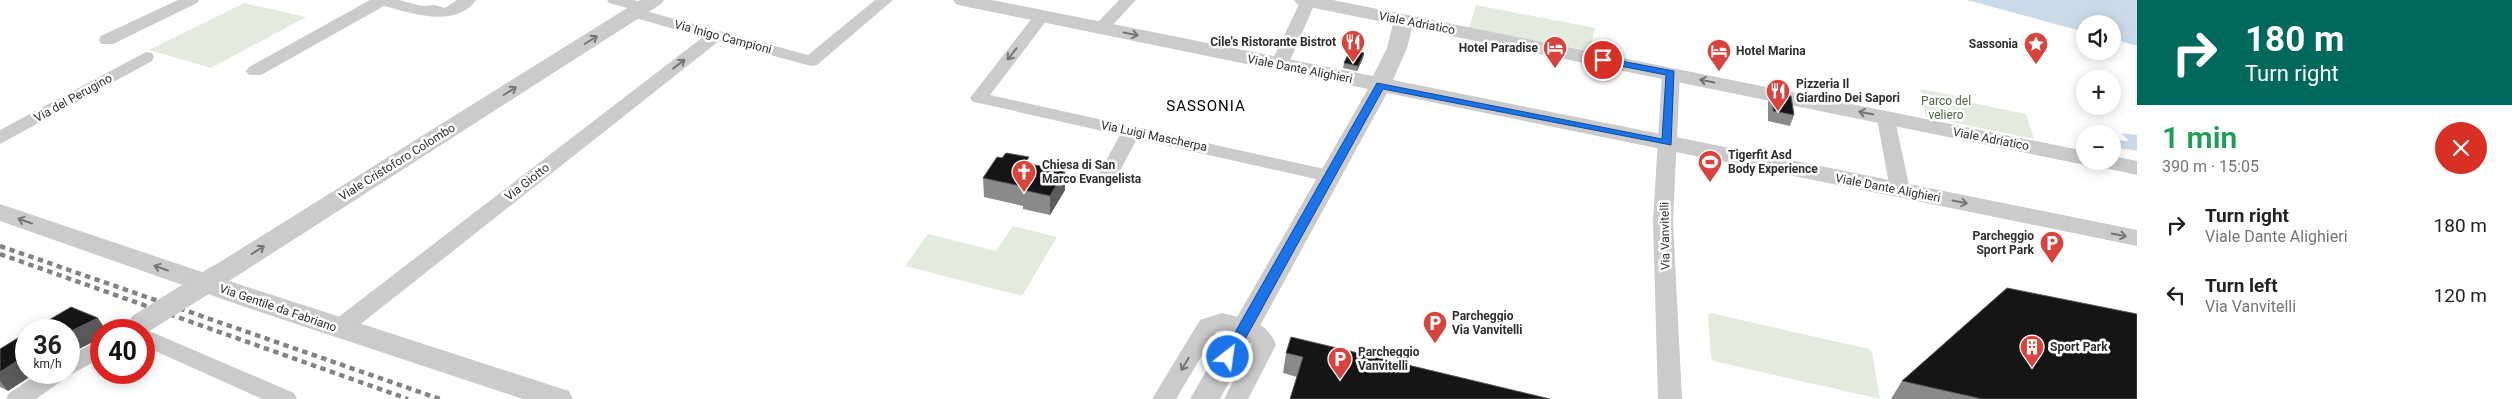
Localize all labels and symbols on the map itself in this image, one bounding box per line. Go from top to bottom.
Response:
street label: Viale Adriatico [1378,9,1456,37]
street label: Via Inigo Campioni [673,17,773,57]
restaurant icon: Cile's Ristorante Bistrot [1340,29,1366,63]
one-way arrow [1123,30,1139,40]
place icon: Sassonia [2023,31,2049,65]
one-way arrow [583,34,597,44]
place label: Cile's Ristorante Bistrot [1210,35,1336,49]
hotel icon: Hotel Paradise [1542,35,1568,69]
place label: Sassonia [1969,37,2019,51]
hotel icon: Hotel Marina [1706,38,1732,72]
pin [1582,39,1624,81]
place label: Hotel Paradise [1459,41,1539,55]
place label: Hotel Marina [1736,44,1806,58]
one-way arrow [1007,48,1018,61]
street label: Viale Dante Alighieri [1246,52,1354,86]
one-way arrow [672,58,685,69]
street label: Via del Perugino [32,71,114,125]
one-way arrow [1699,75,1715,85]
place label: Pizzeria Il Giardino Dei Sapori [1796,77,1900,105]
restaurant icon: Pizzeria Il Giardino Dei Sapori [1765,78,1791,112]
one-way arrow [503,86,517,96]
park label: Parco del veliero [1921,94,1971,122]
district label: SASSONIA [1166,97,1246,115]
one-way arrow [1858,108,1874,117]
street label: Via Luigi Mascherpa [1100,118,1208,154]
street label: Viale Cristoforo Colombo [336,120,458,204]
street label: Viale Adriatico [1952,125,2030,153]
place label: Tigerfit Asd Body Experience [1728,148,1818,176]
sports icon: Tigerfit Asd Body Experience [1697,149,1723,183]
place label: Chiesa di San Marco Evangelista [1042,158,1142,186]
church icon: Chiesa di San Marco Evangelista [1011,159,1037,193]
street label: Via Giotto [502,160,552,204]
street label: Viale Dante Alighieri [1834,171,1942,205]
one-way arrow [1951,198,1967,207]
street label: Via Vanvitelli [1657,202,1673,270]
one-way arrow [18,216,34,225]
place label: Parcheggio Sport Park [1973,229,2035,257]
parking icon: Parcheggio Sport Park [2039,230,2065,264]
one-way arrow [2111,230,2127,240]
one-way arrow [251,245,265,255]
one-way arrow [154,263,169,272]
street label: Via Gentile da Fabriano [217,281,339,335]
place label: Parcheggio Via Vanvitelli [1452,309,1522,337]
parking icon: Parcheggio Via Vanvitelli [1422,310,1448,344]
speed limit sign: 40 [90,319,155,384]
position arrow [1201,330,1253,382]
building icon: Sport Park [2019,334,2045,368]
place label: Sport Park [2050,340,2108,354]
place label: Parcheggio Vanvitelli [1358,345,1420,373]
parking icon: Parcheggio Vanvitelli [1327,346,1353,380]
one-way arrow [1179,357,1189,371]

